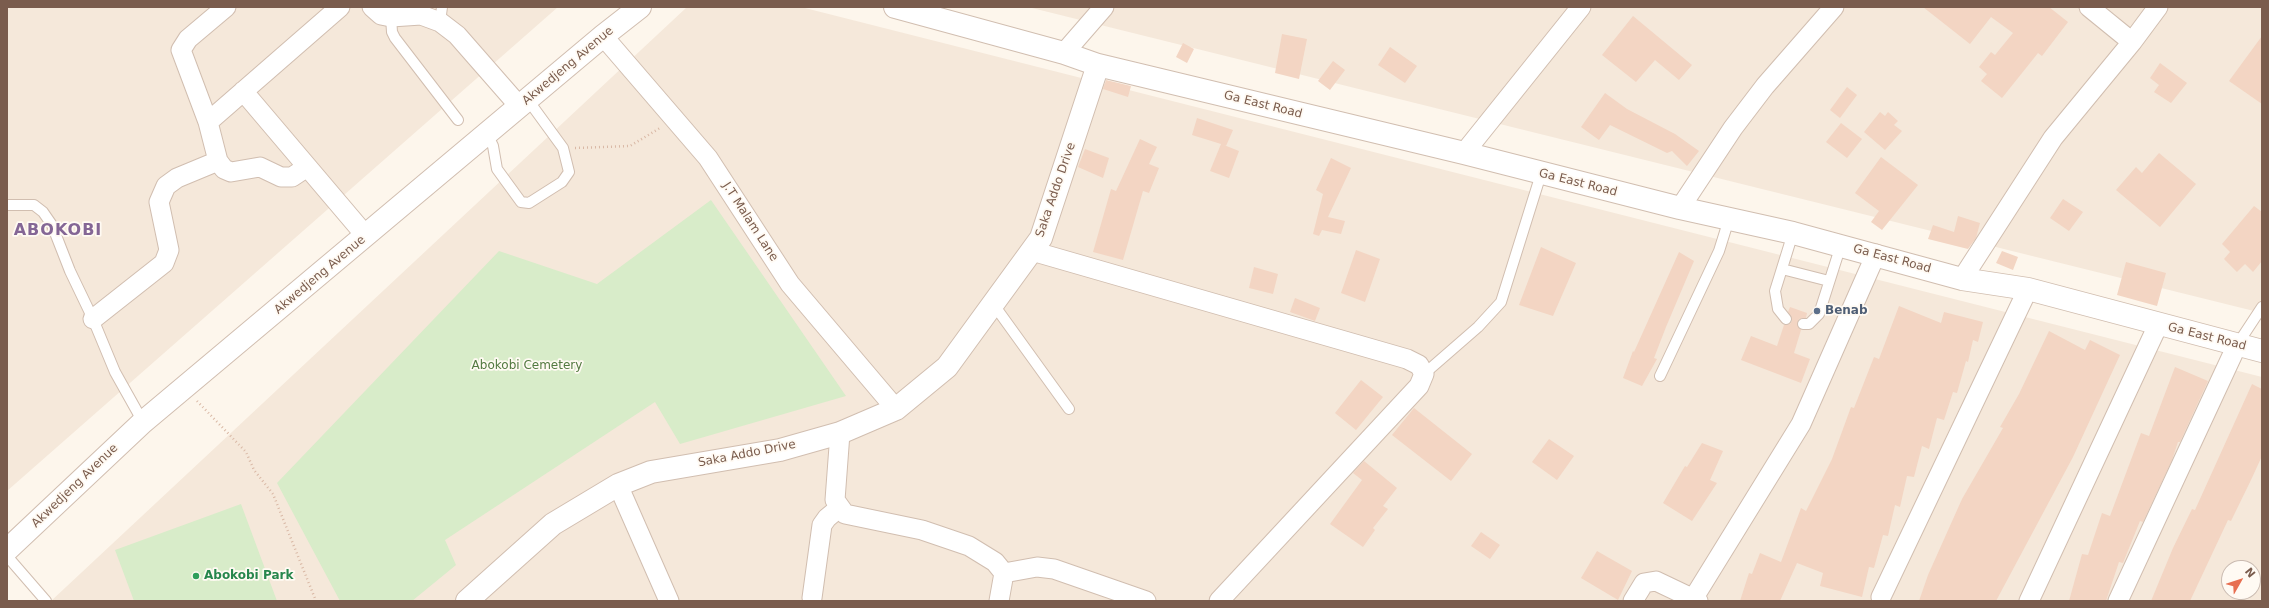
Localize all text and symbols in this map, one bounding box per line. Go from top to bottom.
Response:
street label: Akwedjeng Avenue [520,24,616,108]
street label: Ga East Road [1222,88,1304,122]
street label: Saka Addo Drive [1033,141,1079,239]
street label: Ga East Road [1537,166,1619,200]
street label: J.T Malam Lane [719,180,781,264]
district label: ABOKOBI [14,221,102,241]
street label: Akwedjeng Avenue [272,233,368,317]
street label: Ga East Road [1851,242,1933,276]
place label: Benab [1825,304,1868,318]
marker: Benab [1812,306,1822,316]
street label: Ga East Road [2166,320,2248,354]
park label: Abokobi Cemetery [472,359,582,373]
street label: Saka Addo Drive [697,437,797,471]
street label: Akwedjeng Avenue [29,441,121,531]
north arrow [2221,560,2261,600]
text: N [2242,565,2258,580]
place label: Abokobi Park [204,569,293,583]
marker: Abokobi Park [191,571,201,581]

